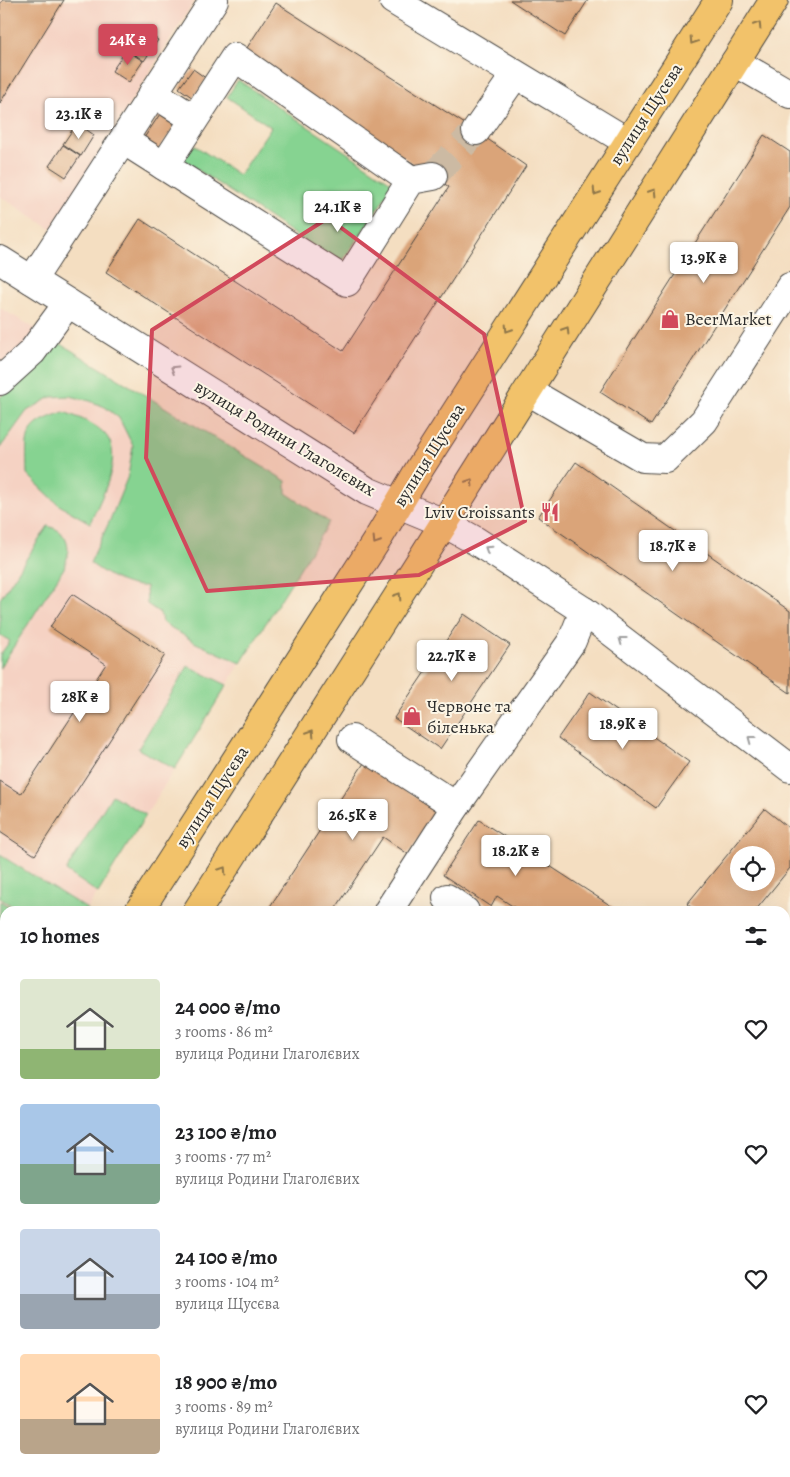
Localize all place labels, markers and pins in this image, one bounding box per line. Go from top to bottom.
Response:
pin: 24K ₴ [93,23,163,66]
pin: 23.1K ₴ [33,98,125,140]
pin: 24.1K ₴ [292,190,384,233]
pin: 13.9K ₴ [658,242,750,284]
place label: BeerMarket [685,307,772,331]
shop icon: BeerMarket [659,308,681,330]
place label: Lviv Croissants [424,500,535,524]
restaurant icon: Lviv Croissants [539,501,561,523]
pin: 18.7K ₴ [627,530,719,572]
pin: 22.7K ₴ [406,640,498,682]
pin: 28K ₴ [45,680,115,723]
place label: Червоне та біленька [427,694,512,739]
shop icon: Червоне та біленька [401,705,423,727]
pin: 18.9K ₴ [577,708,669,750]
pin: 26.5K ₴ [307,798,399,841]
pin: 18.2K ₴ [470,834,562,877]

